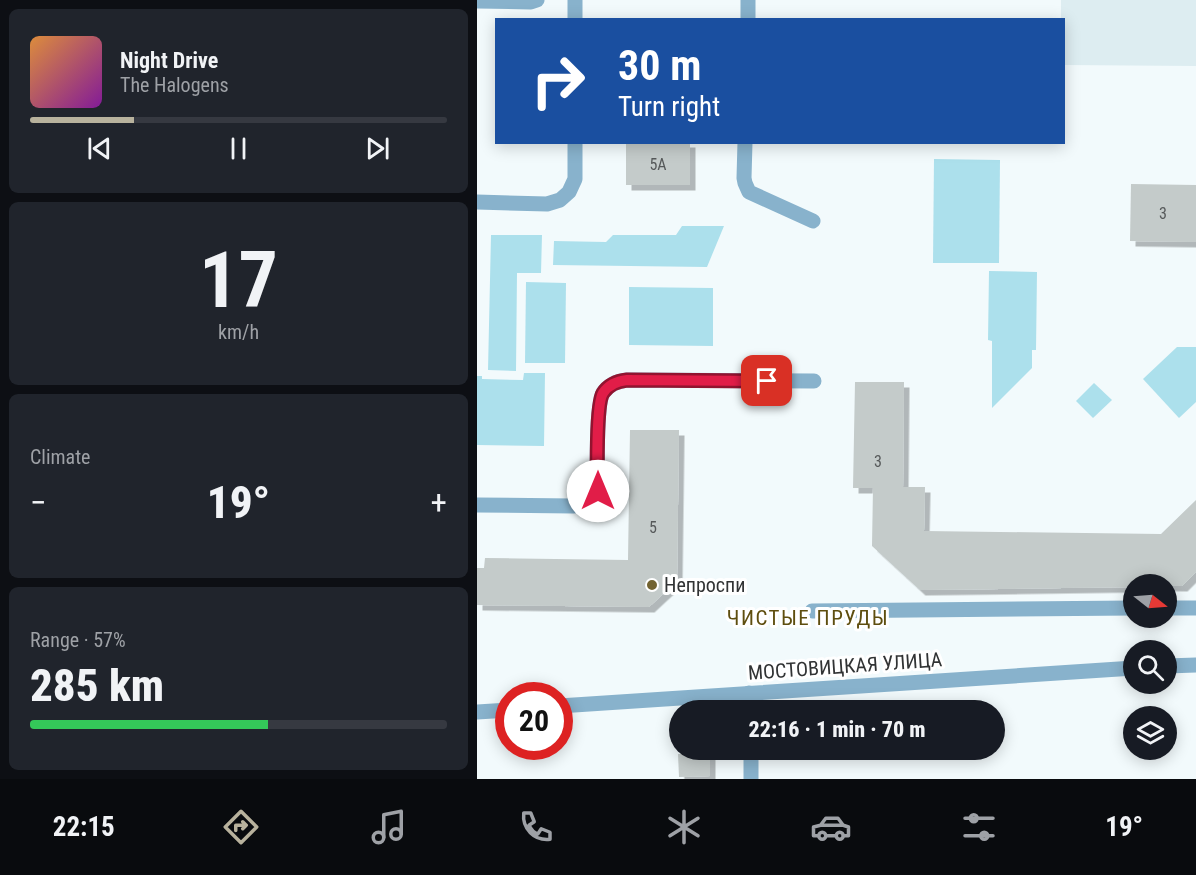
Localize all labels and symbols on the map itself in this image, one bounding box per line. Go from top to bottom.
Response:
house number: 5А [649,155,667,174]
house number: 3 [1159,204,1167,223]
pin [741,355,792,406]
house number: 3 [874,452,882,471]
position arrow [566,459,630,523]
house number: 5 [649,518,657,537]
place label: Непроспи [664,573,745,597]
north arrow [1123,574,1177,628]
marker: Непроспи [645,578,659,592]
district label: ЧИСТЫЕ ПРУДЫ [727,606,889,630]
street label: МОСТОВИЦКАЯ УЛИЦА [747,647,943,685]
speed limit sign: 20 [495,682,573,760]

